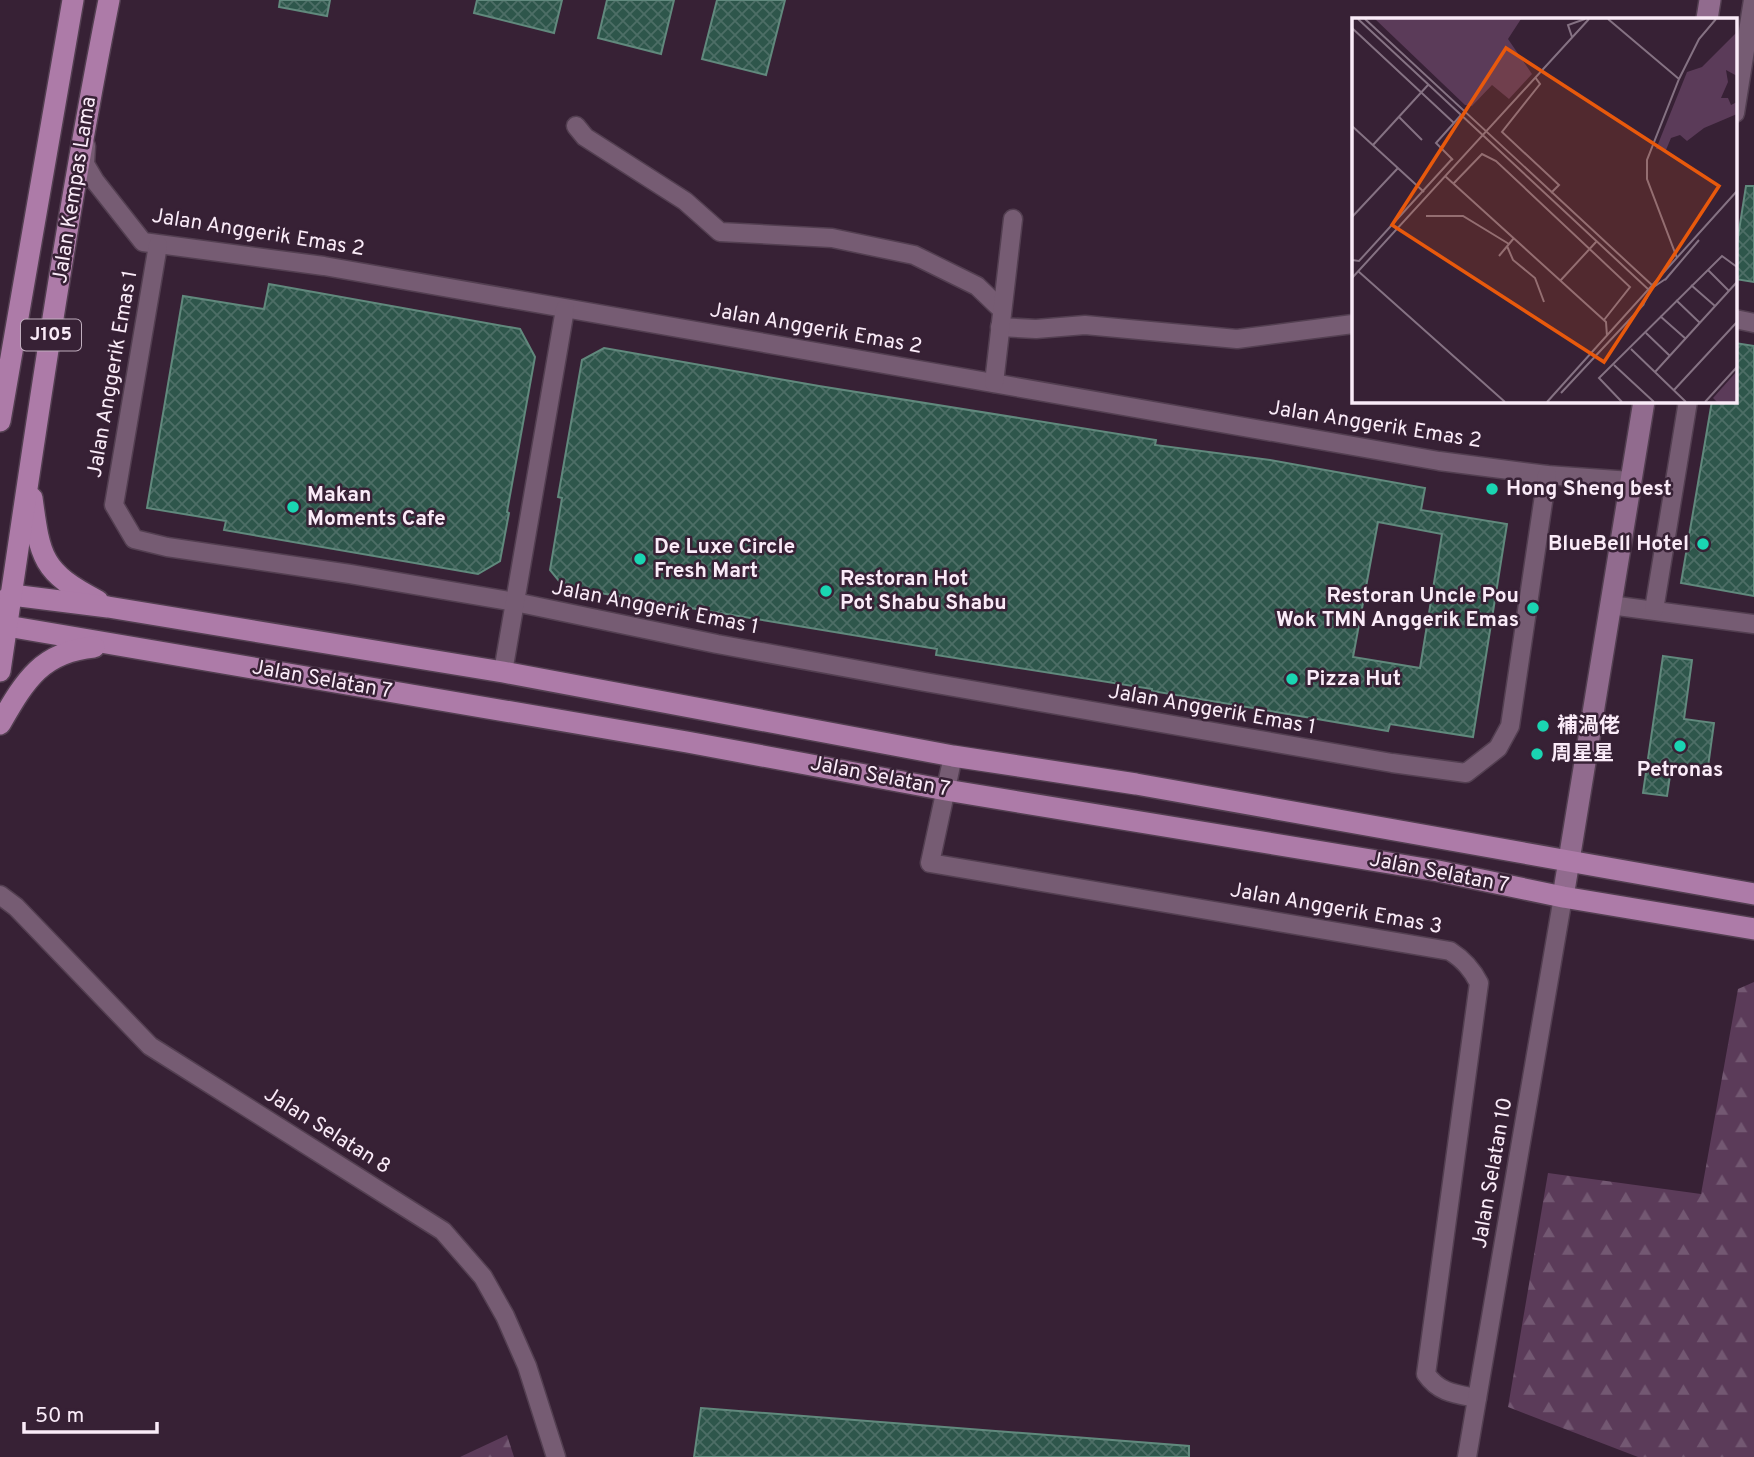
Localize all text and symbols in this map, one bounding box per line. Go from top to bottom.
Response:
inset map [1352,18,1736,402]
street label: Jalan Kempas Lama [47,95,103,285]
street label: Jalan Anggerik Emas 2 [150,203,366,263]
street label: Jalan Anggerik Emas 1 [81,268,145,480]
street label: Jalan Anggerik Emas 2 [708,297,924,361]
road number: J105 [21,320,81,350]
street label: Jalan Anggerik Emas 2 [1267,395,1483,455]
place label: Hong Sheng best [1506,476,1672,503]
marker: Hong Sheng best [1484,481,1500,497]
place label: Makan Moments Cafe [307,482,446,533]
marker: Makan Moments Cafe [285,499,301,515]
place label: BlueBell Hotel [1548,531,1689,558]
place label: De Luxe Circle Fresh Mart [654,534,795,585]
marker: BlueBell Hotel [1695,536,1711,552]
marker: De Luxe Circle Fresh Mart [632,551,648,567]
place label: Restoran Hot Pot Shabu Shabu [840,566,1007,617]
street label: Jalan Anggerik Emas 1 [549,575,761,641]
marker: Restoran Hot Pot Shabu Shabu [818,583,834,599]
place label: Restoran Uncle Pou Wok TMN Anggerik Emas [1276,583,1519,634]
marker: Restoran Uncle Pou Wok TMN Anggerik Emas [1525,600,1541,616]
street label: Jalan Selatan 7 [250,654,394,706]
place label: Pizza Hut [1306,666,1401,693]
marker: Pizza Hut [1284,671,1300,687]
street label: Jalan Anggerik Emas 1 [1106,678,1318,742]
place label: 補渦佬 [1557,713,1620,740]
marker: 補渦佬 [1535,718,1551,734]
marker: Petronas [1672,738,1688,754]
place label: 周星星 [1551,741,1614,768]
marker: 周星星 [1529,746,1545,762]
street label: Jalan Selatan 7 [808,750,952,804]
place label: Petronas [1637,757,1723,784]
street label: Jalan Selatan 7 [1367,846,1511,900]
street label: Jalan Anggerik Emas 3 [1228,877,1444,941]
street label: Jalan Selatan 8 [259,1081,395,1181]
street label: Jalan Selatan 10 [1466,1095,1520,1251]
scale bar [24,1390,158,1434]
text: 50 m [35,1403,84,1430]

